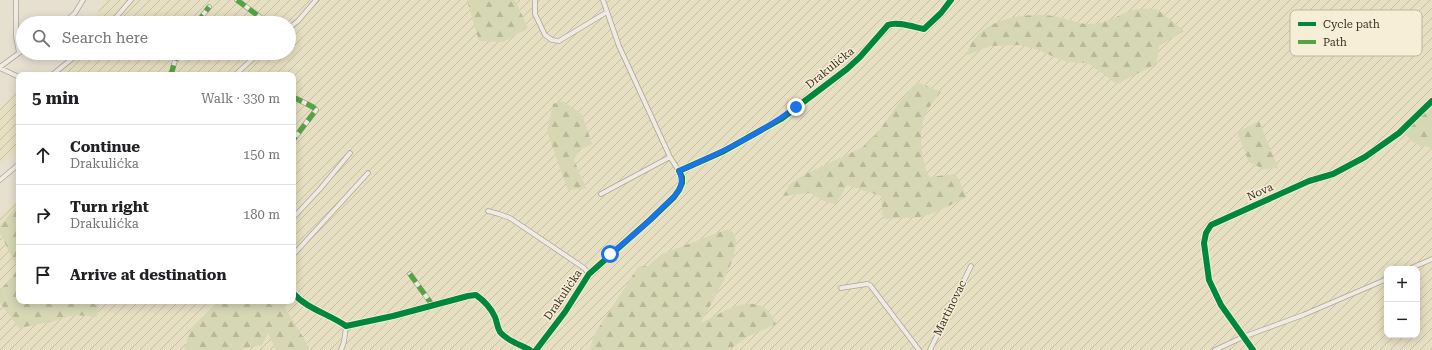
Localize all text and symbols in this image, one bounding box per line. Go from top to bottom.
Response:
legend [1290,10,1422,56]
search box [16,16,296,60]
text: Cycle path [1323,18,1380,31]
icon: search [30,27,52,49]
text: Search here [62,29,148,47]
text: Path [1323,36,1347,49]
street label: Drakulićka [803,45,857,91]
text: 5 min [32,88,79,108]
text: Walk · 330 m [201,91,280,106]
route end [787,98,805,116]
text: Continue [70,138,140,156]
icon: ahead [32,144,54,166]
text: 150 m [243,147,280,162]
text: Drakulićka [70,156,139,171]
street label: Nova [1245,180,1275,203]
text: Turn right [70,198,149,216]
icon: right [32,204,54,226]
text: 180 m [243,207,280,222]
text: Drakulićka [70,216,139,231]
route start [601,245,619,263]
icon: arrive [32,264,54,286]
text: Arrive at destination [70,266,226,284]
map controls [1384,266,1420,338]
button: + [1384,266,1420,302]
street label: Drakulićka [541,267,585,323]
street label: Martinovac [931,278,969,338]
button: − [1384,302,1420,338]

